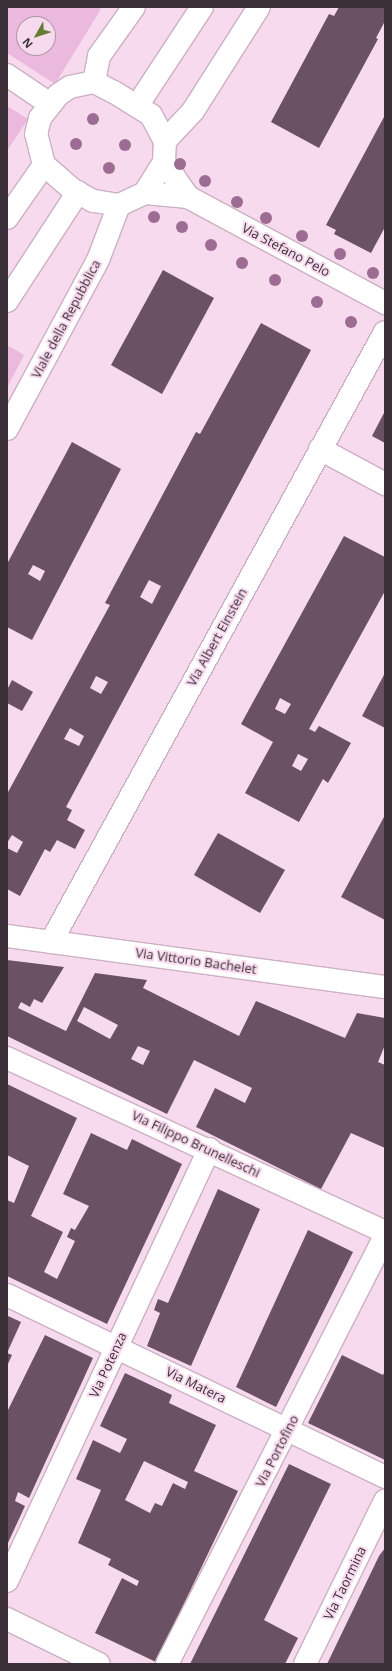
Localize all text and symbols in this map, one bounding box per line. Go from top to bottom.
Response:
north arrow [16,16,56,56]
text: N [18,35,36,51]
street label: Via Stefano Pelo [239,220,333,280]
street label: Viale della Repubblica [28,257,104,381]
street label: Via Albert Einstein [184,585,250,689]
street label: Via Vittorio Bachelet [135,945,257,977]
street label: Via Filippo Brunelleschi [129,1107,263,1181]
street label: Via Potenza [86,1330,130,1400]
street label: Via Matera [163,1364,229,1406]
street label: Via Portofino [252,1412,302,1490]
street label: Via Taormina [321,1544,369,1622]

